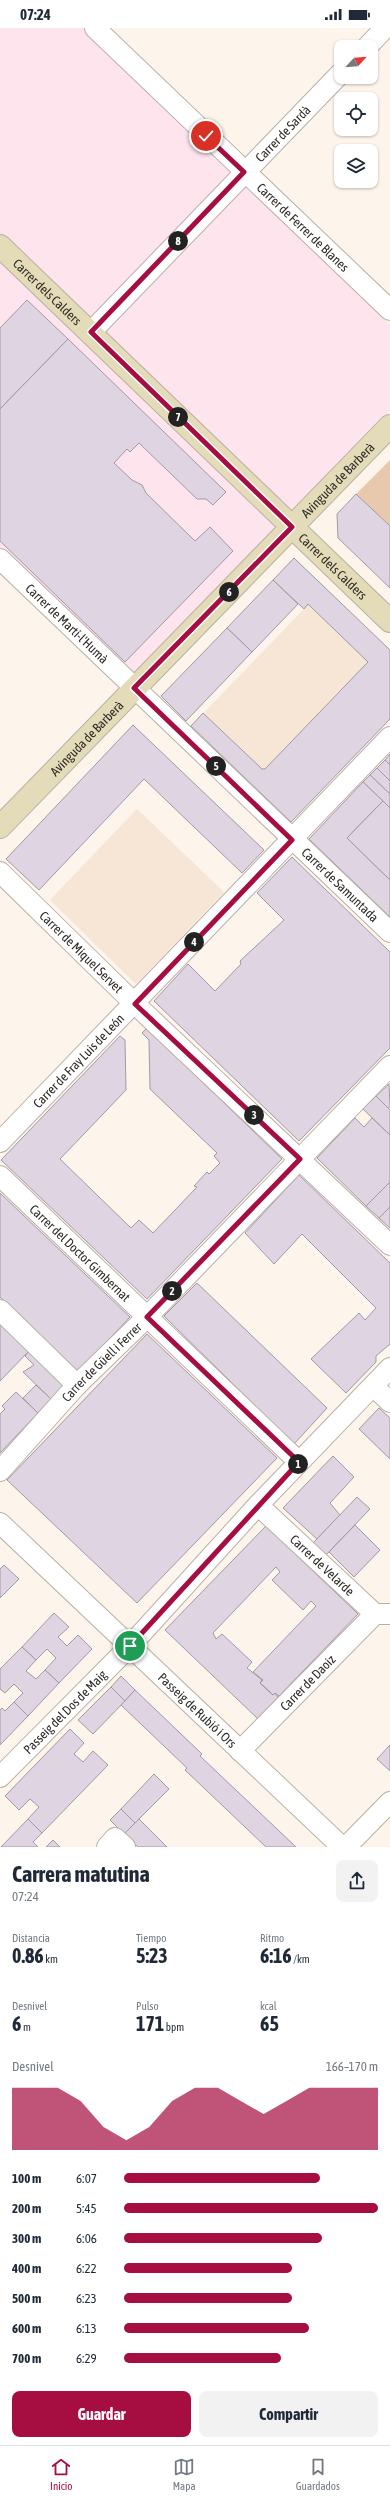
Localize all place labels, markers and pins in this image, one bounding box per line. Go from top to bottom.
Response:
pin [189,119,223,153]
pin: 8 [168,231,188,251]
pin: 7 [168,407,188,427]
pin: 6 [219,582,239,602]
pin: 5 [206,756,226,776]
pin: 4 [184,932,204,952]
pin: 3 [244,1105,264,1125]
pin: 2 [162,1281,182,1301]
pin: 1 [288,1454,308,1474]
pin [113,1629,147,1663]

